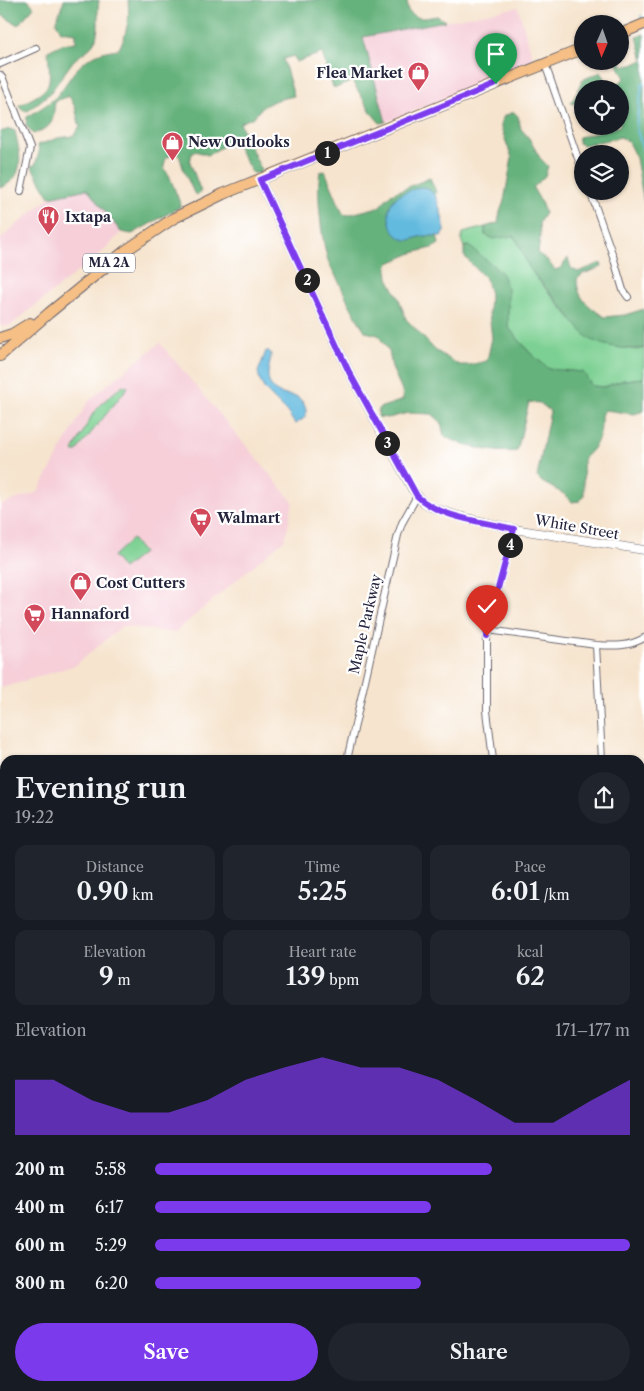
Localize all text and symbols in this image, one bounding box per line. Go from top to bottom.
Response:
north arrow [574,15,629,70]
map controls [574,15,629,200]
pin [475,33,517,84]
icon: arrive [482,40,510,68]
shop icon: Flea Market [407,61,431,92]
place label: Flea Market [316,64,403,82]
button: locate [574,80,629,135]
shop icon: New Outlooks [160,130,184,161]
place label: New Outlooks [188,133,290,151]
pin: 1 [314,140,340,166]
text: 1 [324,144,331,162]
button: layers [574,145,629,200]
restaurant icon: Ixtapa [37,205,61,236]
place label: Ixtapa [65,208,112,226]
road number: MA 2A [83,254,135,272]
pin: 2 [294,268,320,292]
text: 2 [303,271,312,289]
pin: 3 [374,430,400,456]
text: 3 [384,434,391,452]
supermarket icon: Walmart [189,506,213,537]
place label: Walmart [216,509,280,527]
street label: White Street [533,511,620,543]
pin: 4 [498,532,522,558]
text: 4 [506,536,515,554]
shop icon: Cost Cutters [68,571,92,602]
street label: Maple Parkway [345,572,385,676]
place label: Cost Cutters [96,574,185,592]
pin [466,585,508,636]
icon: check [473,592,501,620]
supermarket icon: Hannaford [23,602,47,633]
place label: Hannaford [51,605,130,623]
text: Evening run [15,771,187,805]
button: share [578,772,630,824]
text: 19:22 [15,807,54,827]
text: Distance [86,858,144,876]
text: Time [305,858,340,876]
text: Pace [514,858,546,876]
text: 0.90 [76,876,129,907]
text: 5:25 [298,876,347,907]
text: 6:01 [491,876,540,907]
text: km [129,886,153,904]
text: /km [540,886,570,904]
text: Elevation [84,943,146,961]
text: Heart rate [289,943,356,961]
text: kcal [517,943,543,961]
text: 9 [99,961,114,992]
text: 139 [286,961,325,992]
text: 62 [515,961,545,992]
text: m [114,971,131,989]
text: bpm [325,971,359,989]
text: Elevation [15,1020,86,1040]
text: 171–177 m [555,1020,630,1040]
text: 200 m [15,1159,65,1179]
text: 5:58 [95,1159,126,1179]
text: 400 m [15,1197,65,1217]
text: 6:17 [95,1197,123,1217]
text: 600 m [15,1235,65,1255]
text: 5:29 [95,1235,127,1255]
text: 800 m [15,1273,65,1293]
text: 6:20 [95,1273,128,1293]
button: Save [15,1323,318,1381]
button: Share [328,1323,630,1381]

